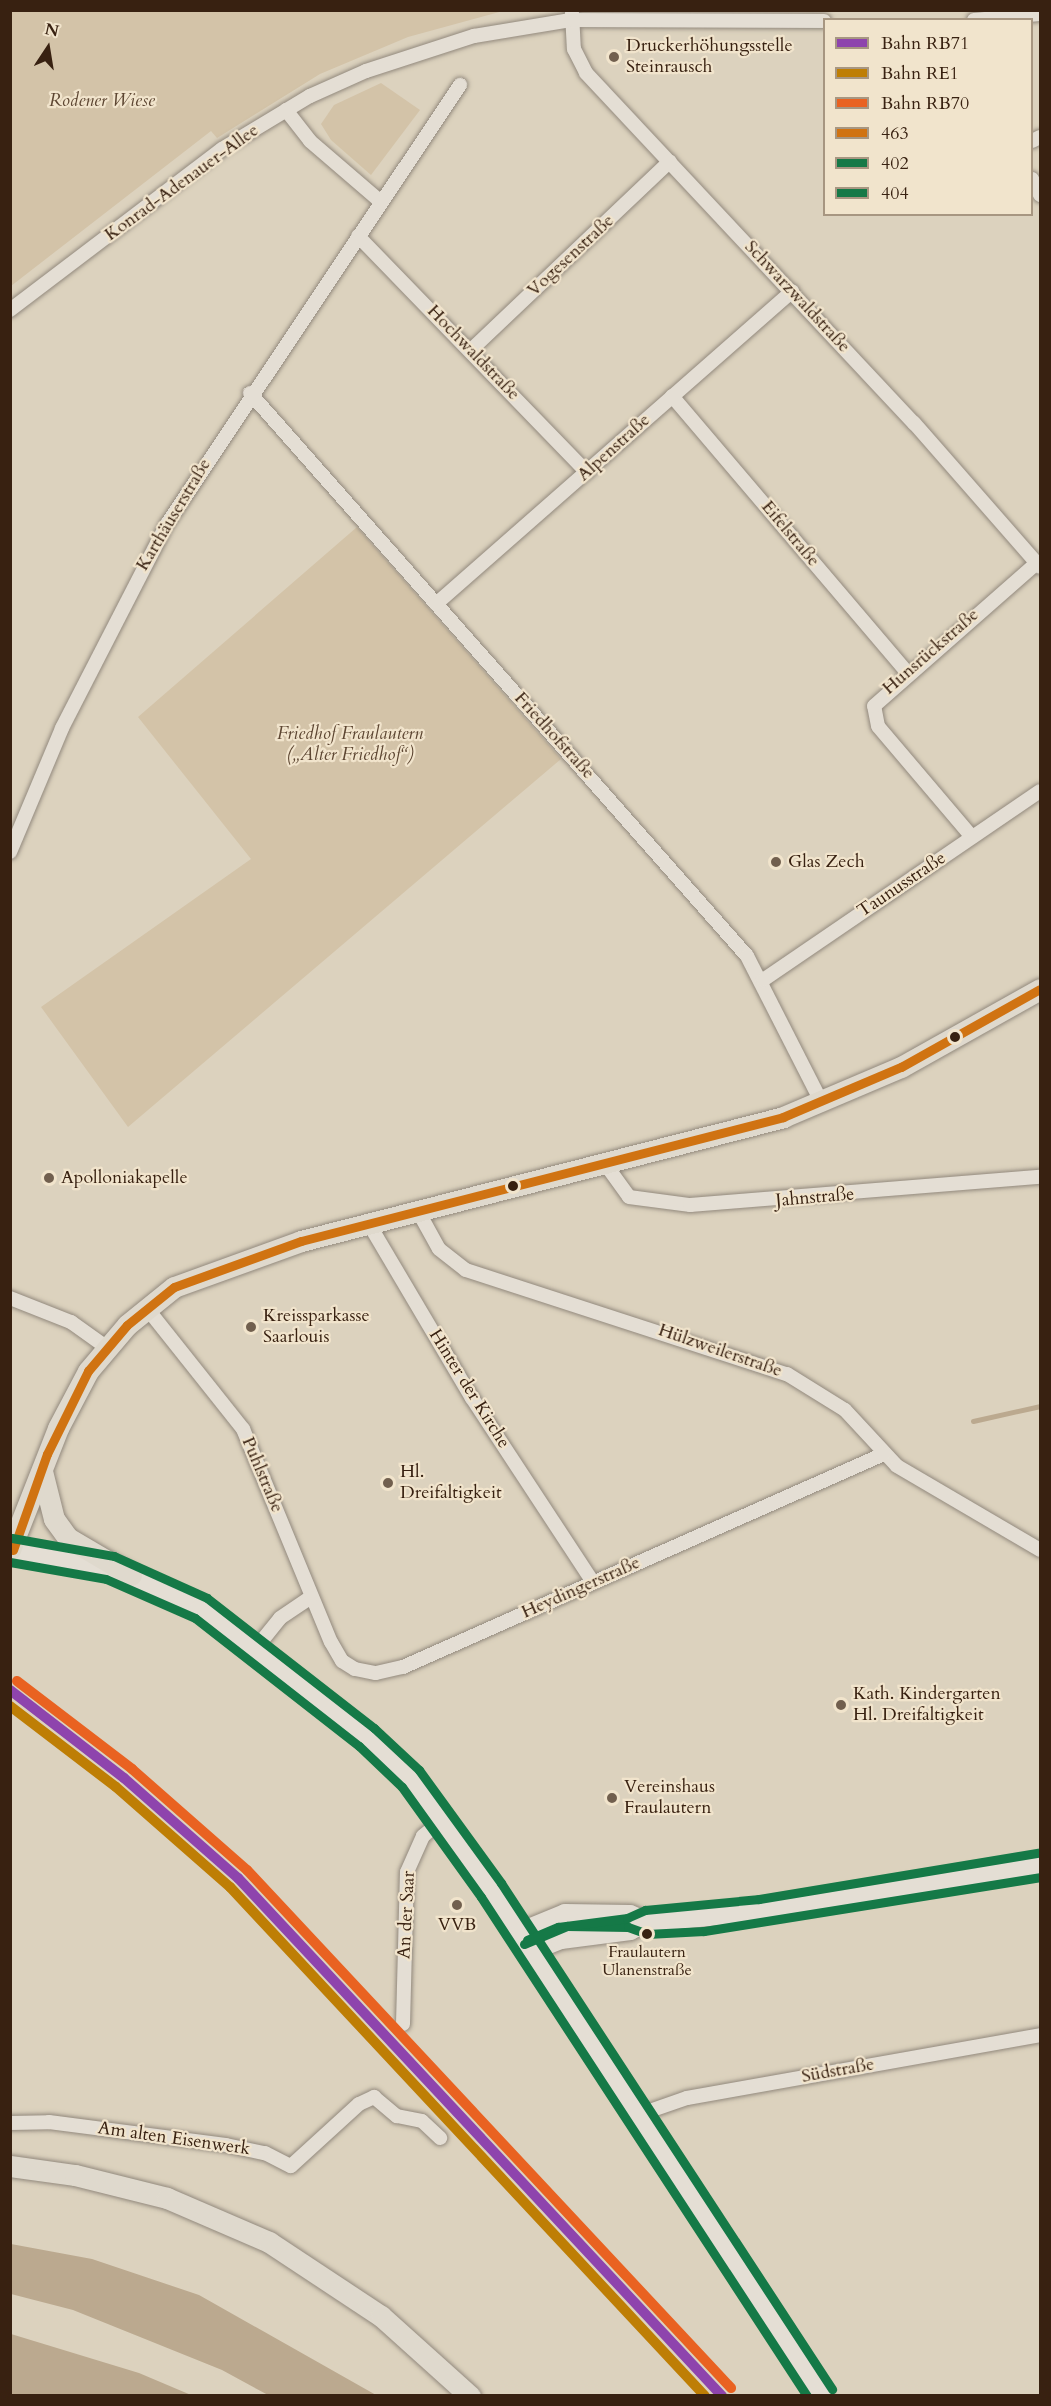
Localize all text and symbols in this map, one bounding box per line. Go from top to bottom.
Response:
north arrow [18,18,78,78]
text: N [43,18,61,43]
legend [823,18,1033,216]
text: Bahn RB71 [881,31,969,56]
place label: Druckerhöhungsstelle Steinrausch [626,36,793,78]
marker: Druckerhöhungsstelle Steinrausch [607,50,621,64]
text: Bahn RE1 [881,61,959,86]
park label: Rodener Wiese [49,90,155,112]
text: Bahn RB70 [881,91,969,116]
street label: Konrad-Adenauer-Allee [101,120,263,246]
text: 463 [881,121,909,146]
text: 402 [881,151,909,176]
text: 404 [881,181,909,206]
street label: Vogesenstraße [523,210,619,302]
street label: Schwarzwaldstraße [740,237,854,357]
street label: Hochwaldstraße [422,301,524,405]
street label: Alpenstraße [573,410,655,486]
street label: Karthäuserstraße [132,455,216,575]
street label: Eifelstraße [756,497,824,571]
street label: Hunsrückstraße [878,604,984,700]
street label: Friedhofstraße [509,688,599,784]
park label: Friedhof Fraulautern („Alter Friedhof“) [277,724,423,766]
street label: Taunusstraße [854,848,950,922]
place label: Glas Zech [788,851,865,873]
marker: Glas Zech [769,855,783,869]
unlabelled marker [949,1031,961,1043]
place label: Apolloniakapelle [61,1167,188,1189]
marker: Apolloniakapelle [42,1171,56,1185]
unlabelled marker [507,1180,519,1192]
street label: Jahnstraße [775,1184,855,1212]
place label: Kreissparkasse Saarlouis [263,1306,370,1348]
marker: Kreissparkasse Saarlouis [244,1320,258,1334]
street label: Hülzweilerstraße [655,1320,785,1382]
street label: Hinter der Kirche [424,1326,514,1452]
street label: Puhlstraße [236,1434,288,1516]
place label: Hl. Dreifaltigkeit [400,1462,502,1504]
marker: Hl. Dreifaltigkeit [381,1476,395,1490]
street label: Heydingerstraße [518,1552,644,1624]
place label: Kath. Kindergarten Hl. Dreifaltigkeit [853,1684,1001,1726]
marker: Kath. Kindergarten Hl. Dreifaltigkeit [834,1698,848,1712]
place label: Vereinshaus Fraulautern [624,1777,715,1820]
marker: Vereinshaus Fraulautern [605,1791,619,1805]
street label: An der Saar [394,1870,420,1960]
marker: VVB [450,1898,464,1912]
place label: VVB [438,1914,476,1936]
marker: Fraulautern Ulanenstraße [641,1928,653,1940]
place label: Fraulautern Ulanenstraße [602,1942,692,1980]
street label: Südstraße [800,2054,876,2088]
street label: Am alten Eisenwerk [96,2118,252,2160]

